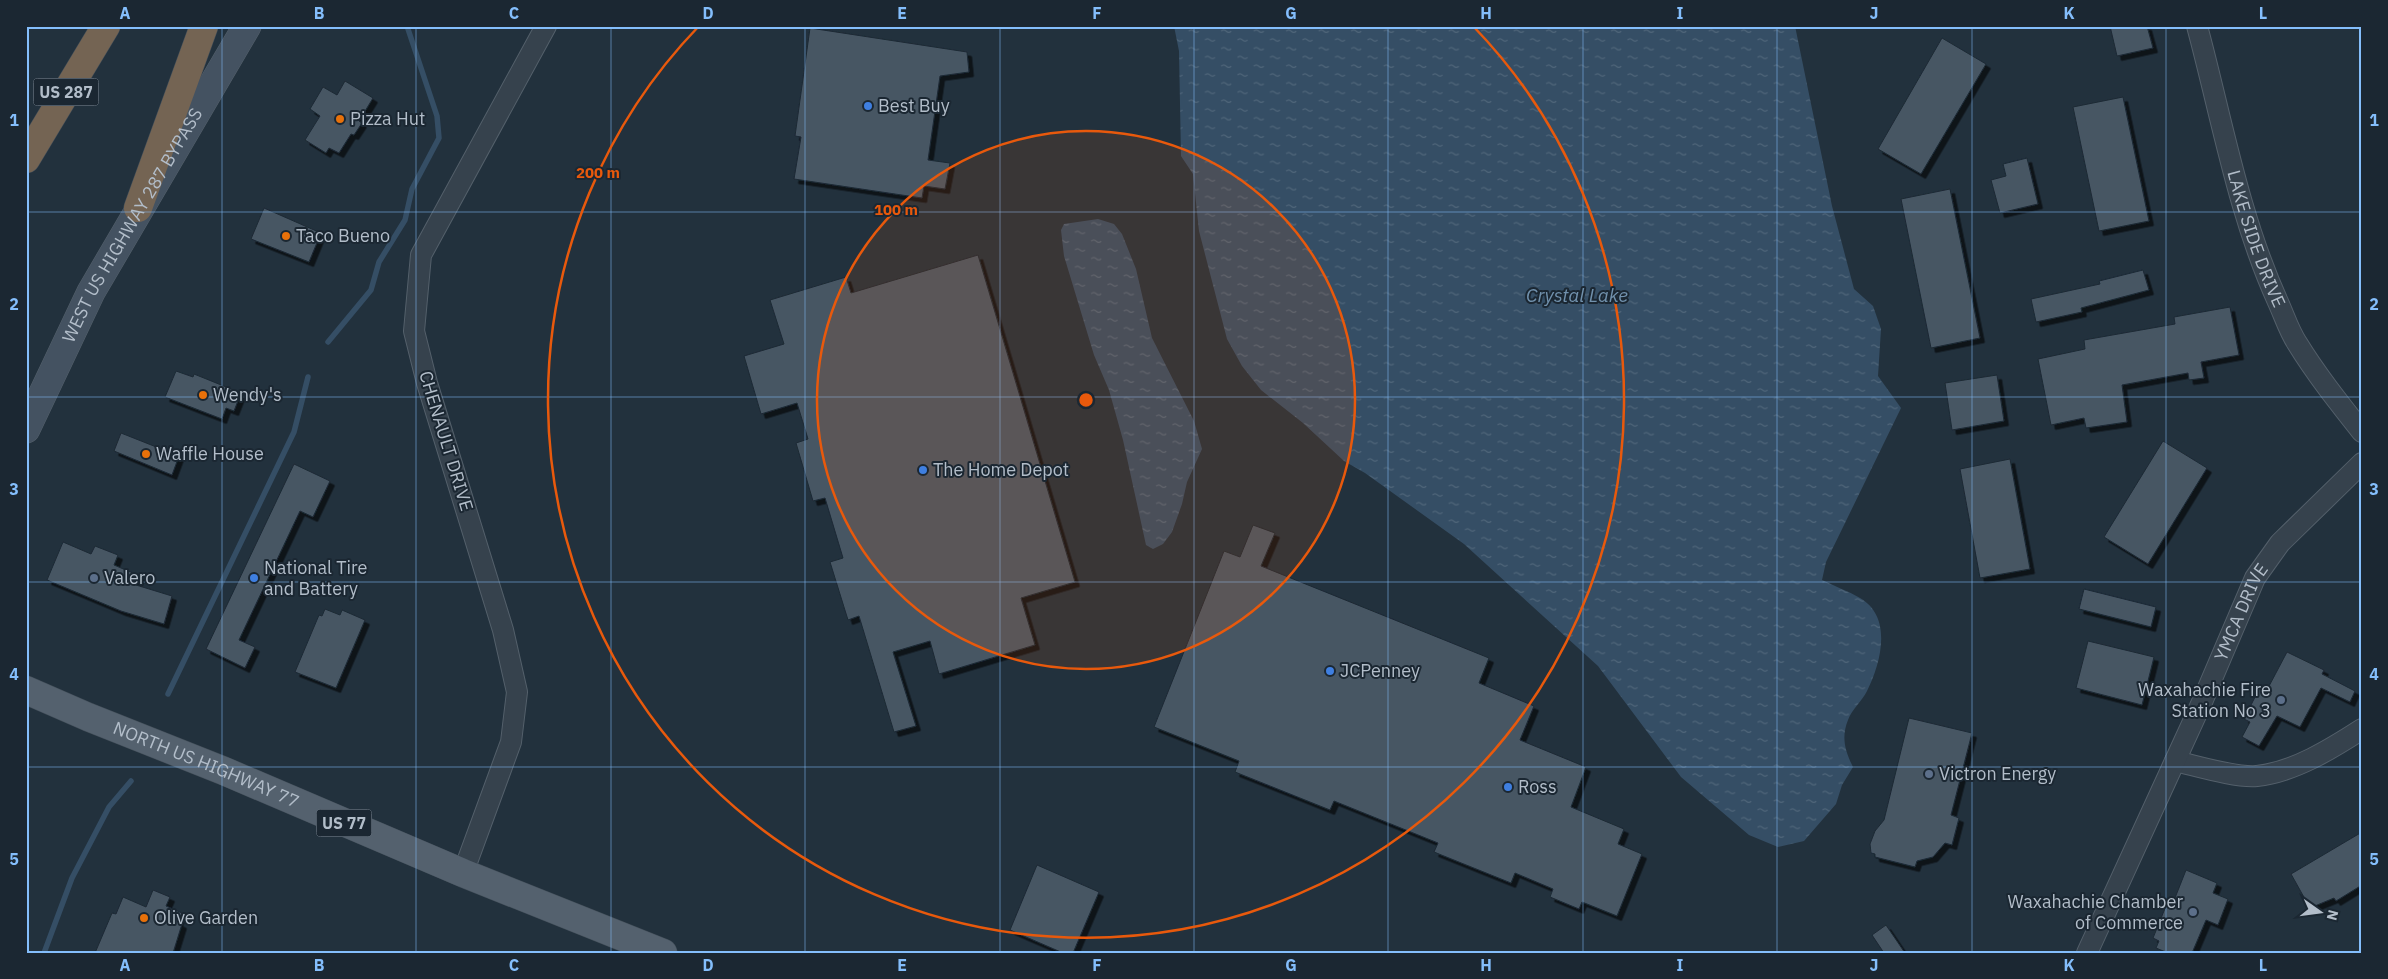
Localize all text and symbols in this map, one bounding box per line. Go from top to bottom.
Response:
text: A [120,3,131,23]
text: B [314,3,325,23]
text: C [509,3,519,23]
text: D [702,3,714,23]
text: E [897,3,907,23]
text: F [1092,3,1102,23]
text: G [1285,3,1297,23]
text: H [1480,3,1492,23]
text: I [1677,3,1684,23]
text: J [1870,3,1878,23]
text: K [2063,3,2075,23]
text: L [2259,3,2267,23]
road number: US 287 [34,78,98,105]
place label: Best Buy [878,94,950,117]
marker: Best Buy [862,100,874,112]
street label: WEST US HIGHWAY 287 BYPASS [57,104,207,346]
place label: Pizza Hut [350,107,425,130]
text: 1 [9,110,19,130]
text: 1 [2369,110,2379,130]
marker: Pizza Hut [334,113,346,125]
text: 200 m [576,163,620,182]
street label: LAKE SIDE DRIVE [2222,168,2291,311]
text: 100 m [874,200,918,219]
place label: Taco Bueno [296,224,390,247]
marker: Taco Bueno [280,230,292,242]
water label: Crystal Lake [1526,283,1628,307]
text: 2 [9,294,19,314]
text: 2 [2369,294,2379,314]
street label: CHENAULT DRIVE [414,368,479,514]
place label: Wendy's [213,383,282,406]
marker: Wendy's [197,389,209,401]
centre of rings [1077,391,1095,409]
place label: Waffle House [156,442,264,465]
marker: Waffle House [140,448,152,460]
place label: The Home Depot [933,458,1069,481]
marker: The Home Depot [917,464,929,476]
text: 3 [9,479,19,499]
text: 3 [2369,479,2379,499]
place label: National Tire and Battery [264,556,368,600]
street label: YMCA DRIVE [2209,559,2273,664]
place label: Valero [104,566,155,589]
marker: Valero [88,572,100,584]
marker: National Tire and Battery [248,572,260,584]
place label: JCPenney [1340,659,1420,682]
text: 4 [9,664,19,684]
text: 4 [2369,664,2379,684]
marker: JCPenney [1324,665,1336,677]
place label: Waxahachie Fire Station No 3 [2138,678,2271,722]
marker: Waxahachie Fire Station No 3 [2275,694,2287,706]
street label: NORTH US HIGHWAY 77 [110,716,303,813]
place label: Victron Energy [1939,762,2056,785]
marker: Victron Energy [1923,768,1935,780]
place label: Ross [1518,775,1557,798]
marker: Ross [1502,781,1514,793]
road number: US 77 [316,810,372,836]
text: 5 [9,849,19,869]
text: 5 [2369,849,2379,869]
north arrow [2296,886,2346,936]
place label: Waxahachie Chamber of Commerce [2007,890,2183,934]
place label: Olive Garden [154,906,258,929]
marker: Waxahachie Chamber of Commerce [2187,906,2199,918]
text: N [2323,908,2343,922]
marker: Olive Garden [138,912,150,924]
text: A [120,955,131,975]
text: B [314,955,325,975]
text: C [509,955,519,975]
text: D [702,955,714,975]
text: E [897,955,907,975]
text: F [1092,955,1102,975]
text: G [1285,955,1297,975]
text: H [1480,955,1492,975]
text: I [1677,955,1684,975]
text: J [1870,955,1878,975]
text: K [2063,955,2075,975]
text: L [2259,955,2267,975]

